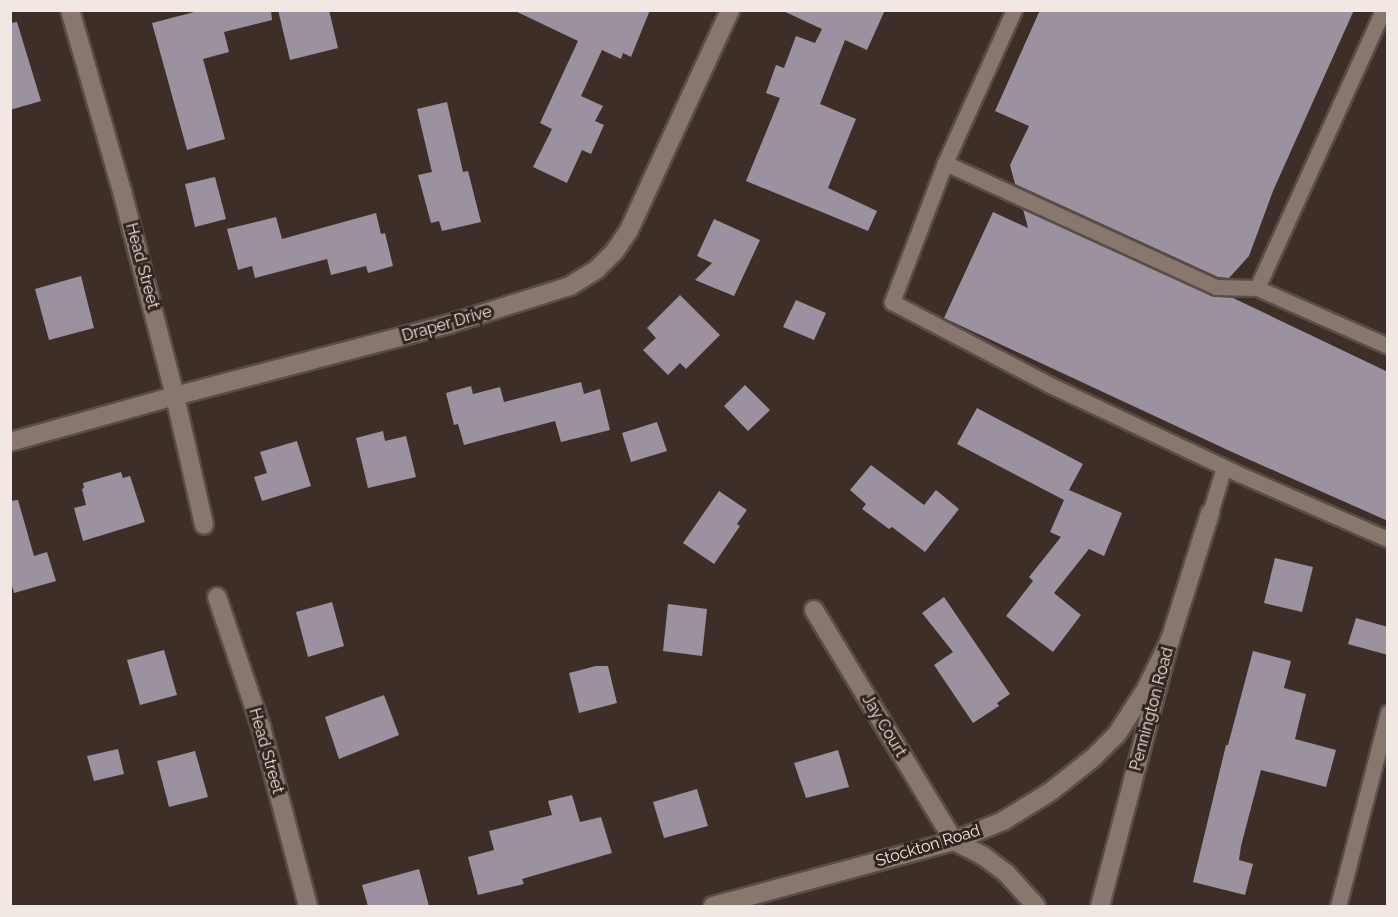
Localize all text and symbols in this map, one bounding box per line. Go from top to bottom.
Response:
street label: Head Street [121,221,163,311]
street label: Draper Drive [400,302,494,346]
street label: Pennington Road [1126,645,1178,773]
street label: Jay Court [858,691,910,761]
street label: Head Street [245,706,287,796]
street label: Stockton Road [874,821,982,871]

